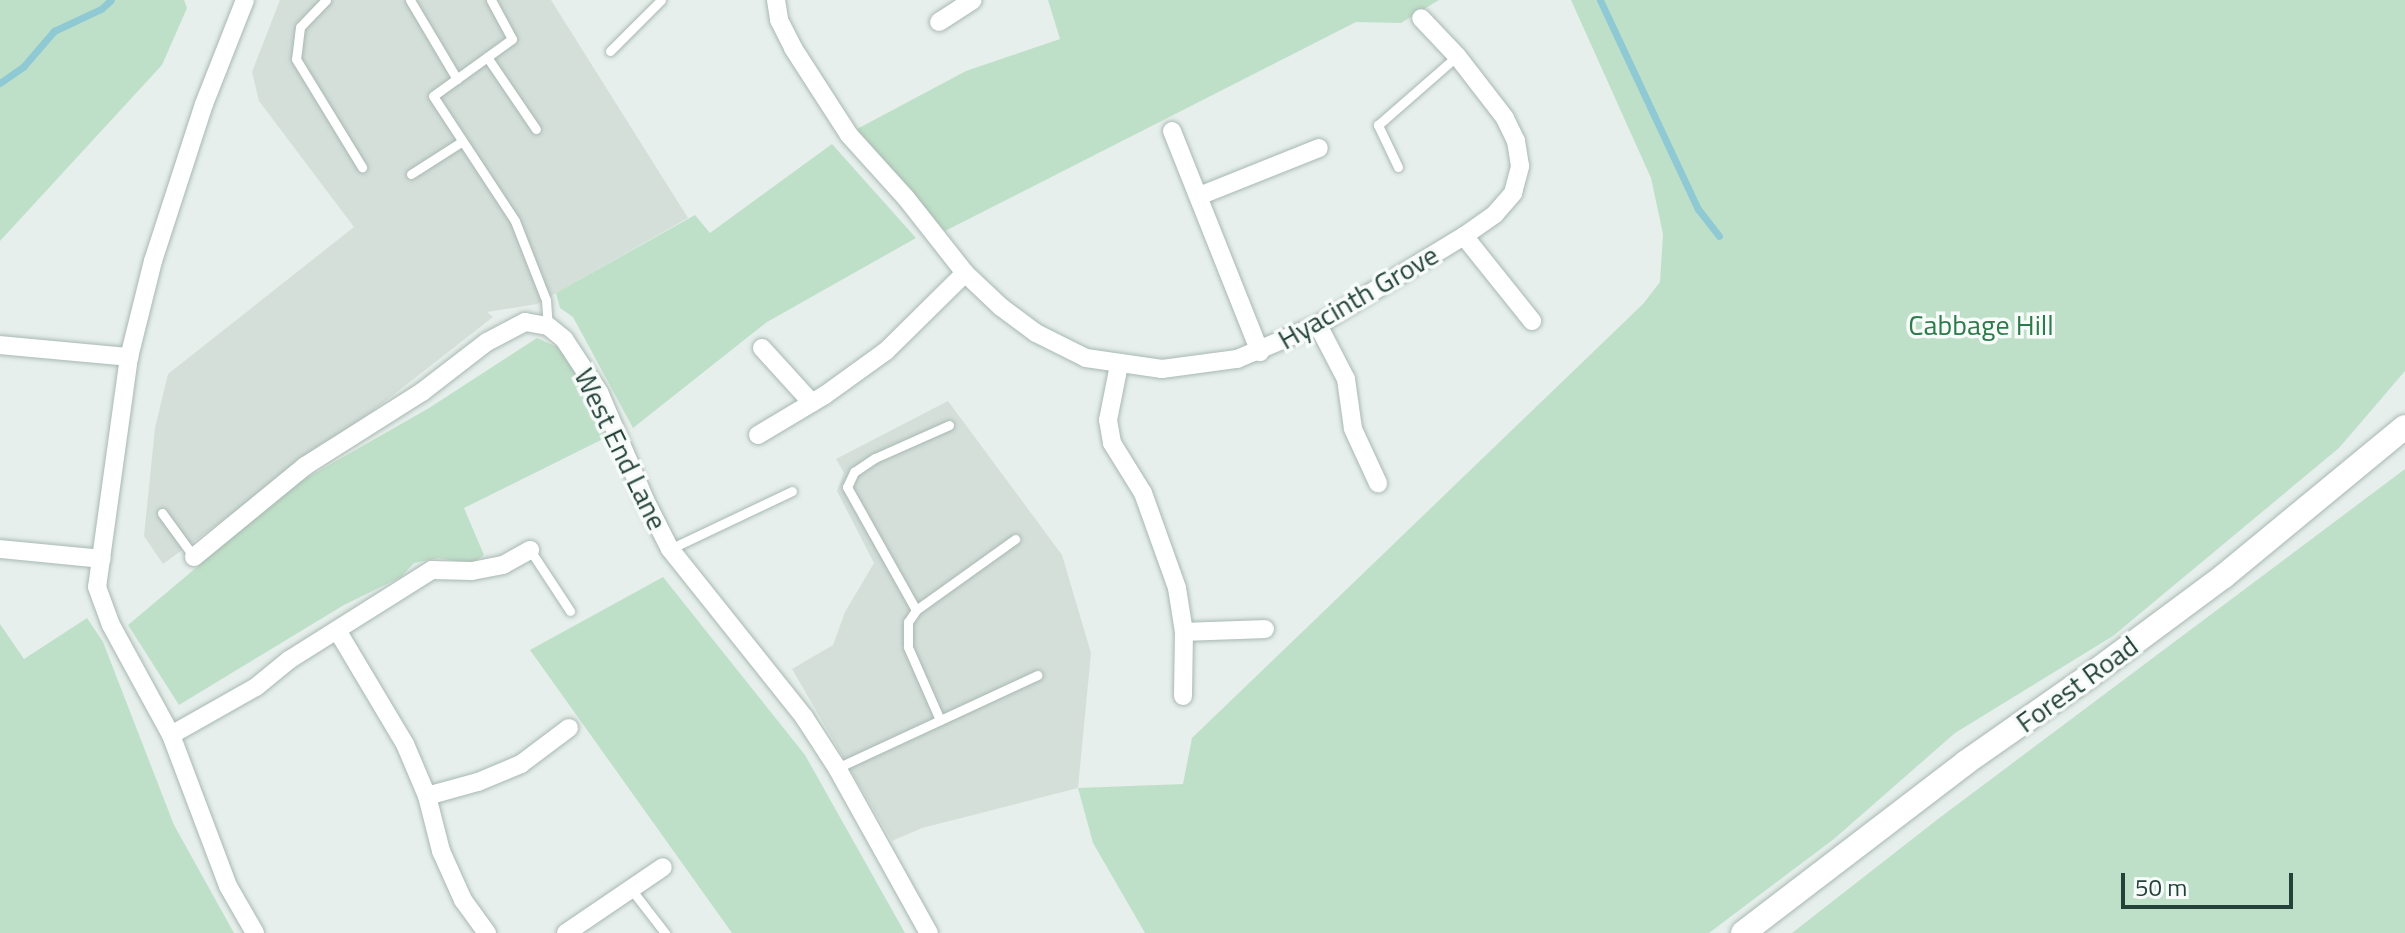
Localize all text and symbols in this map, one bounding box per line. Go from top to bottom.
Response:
street label: Hyacinth Grove [1272,238,1444,356]
park label: Cabbage Hill [1908,308,2054,342]
street label: West End Lane [567,363,675,535]
street label: Forest Road [2010,629,2144,739]
scale bar [2125,857,2297,907]
text: 50 m [2135,869,2187,905]

